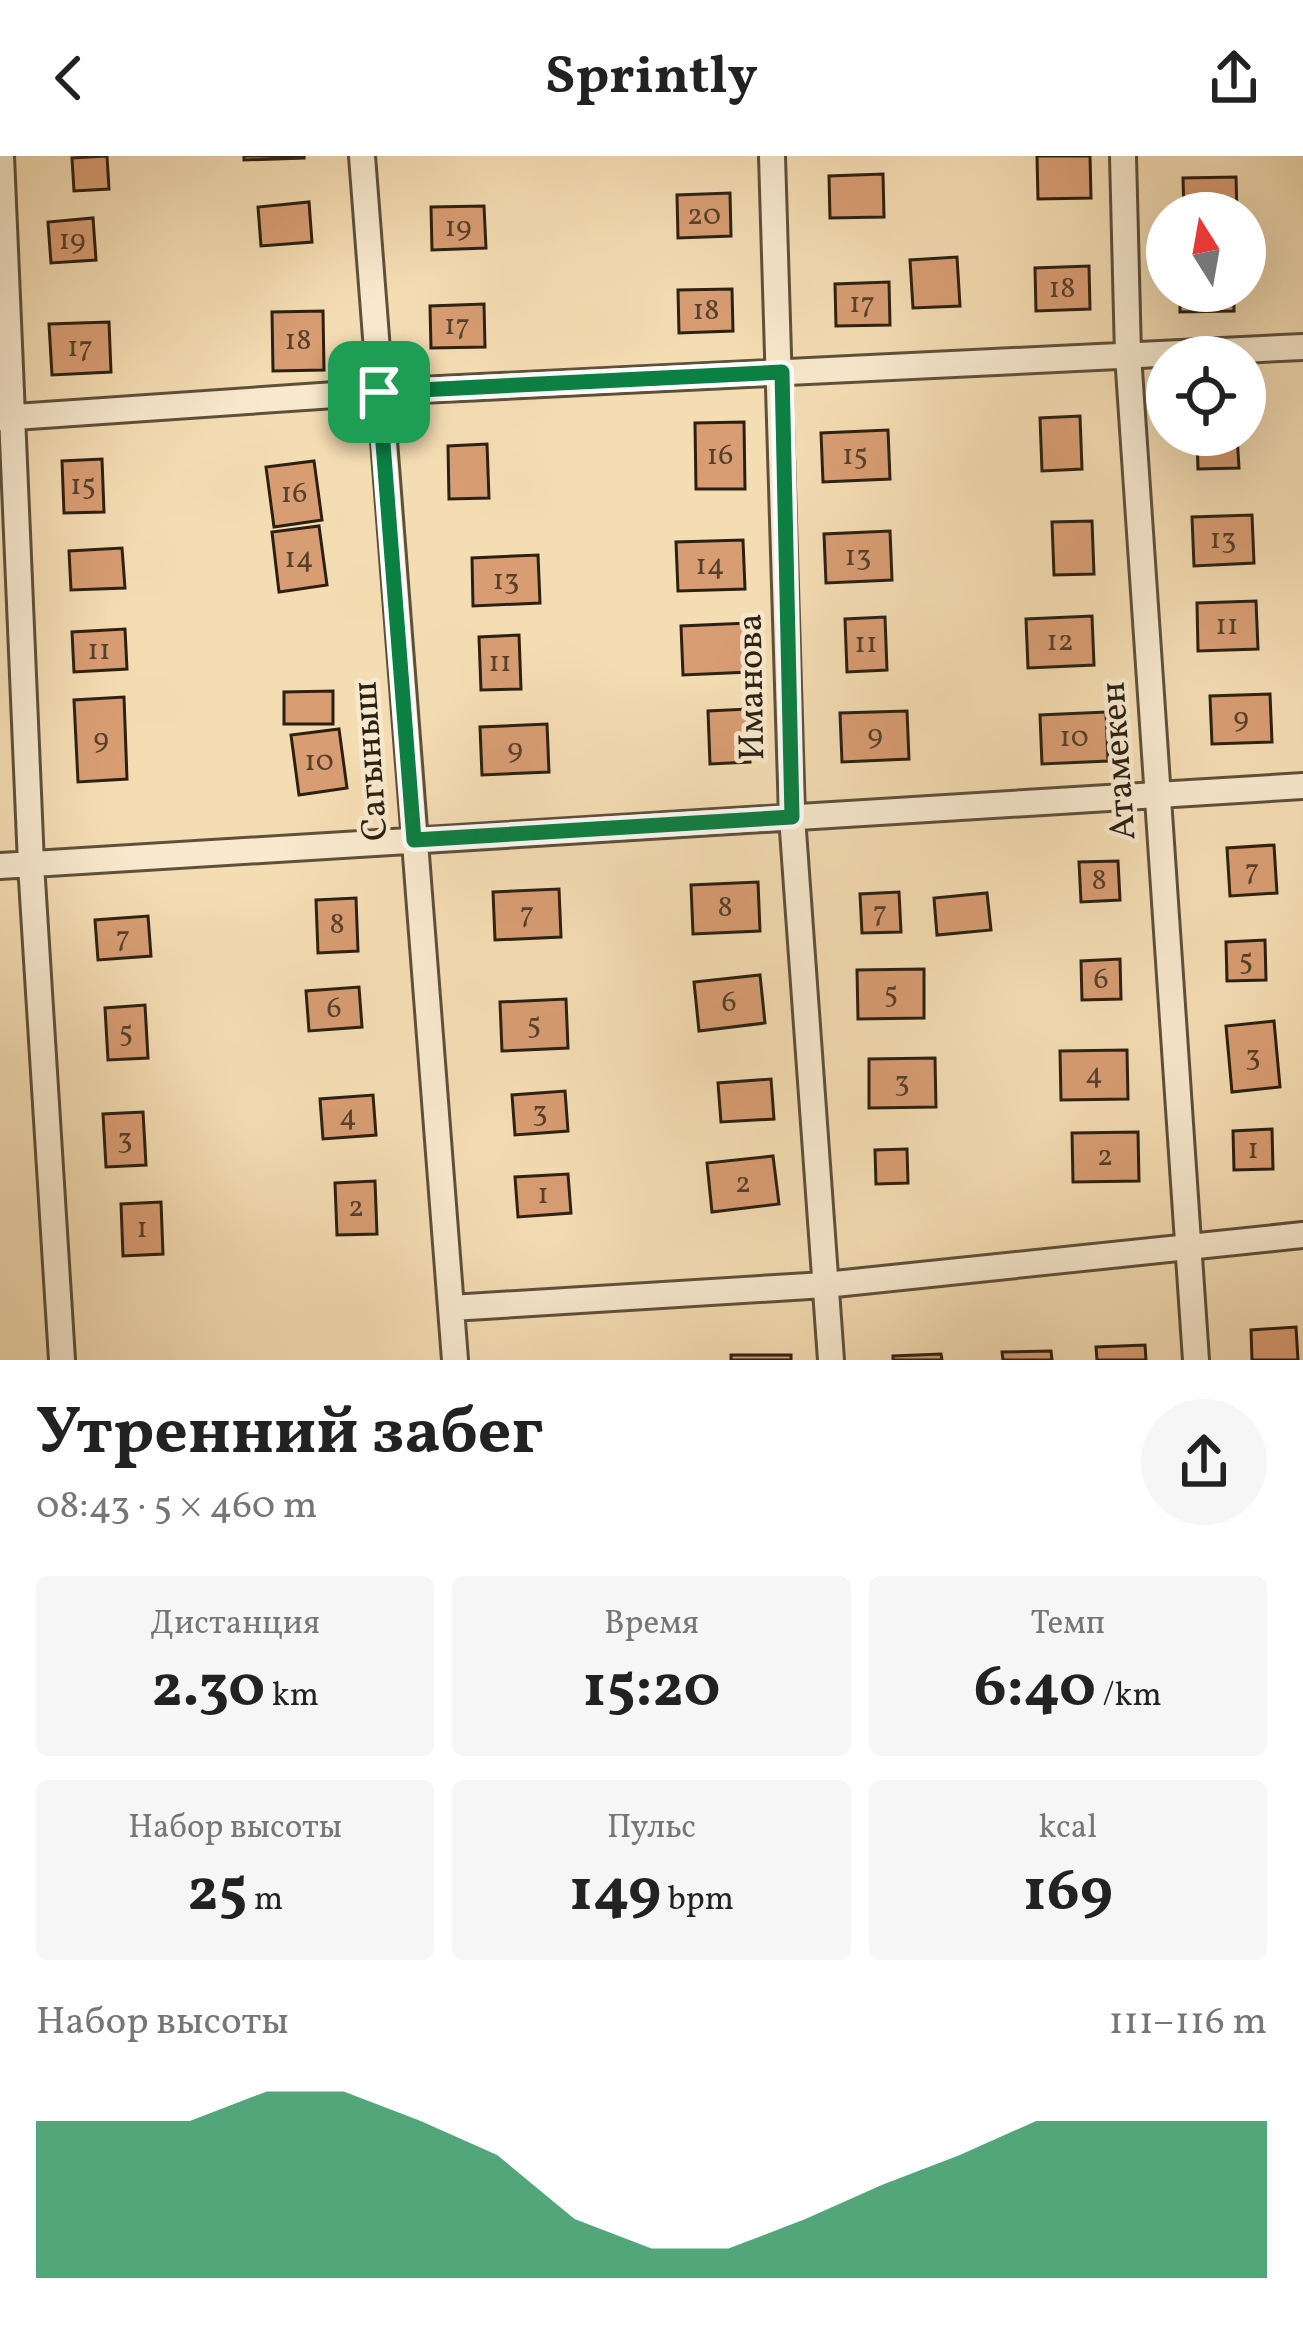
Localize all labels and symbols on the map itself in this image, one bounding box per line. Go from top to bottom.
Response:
north arrow [1146,192,1266,312]
house number: 20 [687,195,721,237]
house number: 19 [444,207,472,249]
house number: 19 [58,220,86,262]
house number: 18 [1049,268,1075,310]
house number: 17 [849,283,875,325]
house number: 18 [693,290,719,332]
house number: 17 [444,305,470,347]
house number: 18 [285,320,311,362]
house number: 17 [67,327,93,369]
pin [328,341,430,443]
house number: 16 [707,435,733,477]
house number: 15 [842,435,868,477]
house number: 15 [70,465,96,507]
house number: 16 [281,473,307,515]
house number: 13 [1209,519,1237,561]
house number: 13 [844,536,872,578]
house number: 14 [284,538,314,580]
house number: 14 [695,545,725,587]
house number: 13 [492,560,520,602]
house number: 11 [1215,605,1239,647]
street label: Иманова [727,613,779,761]
house number: 12 [1046,621,1074,663]
house number: 11 [854,623,878,665]
house number: 11 [87,630,111,672]
house number: 11 [488,642,512,684]
street label: Сагыныш [341,680,403,842]
street label: Атамекен [1090,680,1150,842]
house number: 9 [1233,698,1249,740]
house number: 9 [867,715,883,757]
house number: 10 [1059,717,1089,759]
house number: 9 [93,719,109,761]
house number: 9 [507,729,523,771]
house number: 10 [304,741,334,783]
house number: 7 [1245,850,1259,892]
house number: 8 [1091,860,1107,902]
house number: 8 [717,887,733,929]
house number: 7 [873,892,887,934]
house number: 7 [520,893,534,935]
house number: 8 [329,904,345,946]
house number: 7 [116,917,130,959]
house number: 5 [1239,940,1253,982]
house number: 6 [1093,959,1109,1001]
house number: 5 [884,973,898,1015]
house number: 6 [721,982,737,1024]
house number: 6 [326,988,342,1030]
house number: 5 [527,1004,541,1046]
house number: 5 [119,1012,133,1054]
house number: 3 [1245,1036,1261,1078]
house number: 4 [1085,1054,1103,1096]
house number: 3 [894,1062,910,1104]
house number: 3 [532,1092,548,1134]
house number: 4 [339,1096,357,1138]
house number: 3 [117,1119,133,1161]
house number: 1 [1247,1129,1259,1171]
house number: 2 [1097,1136,1113,1178]
house number: 2 [735,1163,751,1205]
house number: 1 [537,1174,549,1216]
house number: 2 [348,1187,364,1229]
house number: 1 [136,1208,148,1250]

